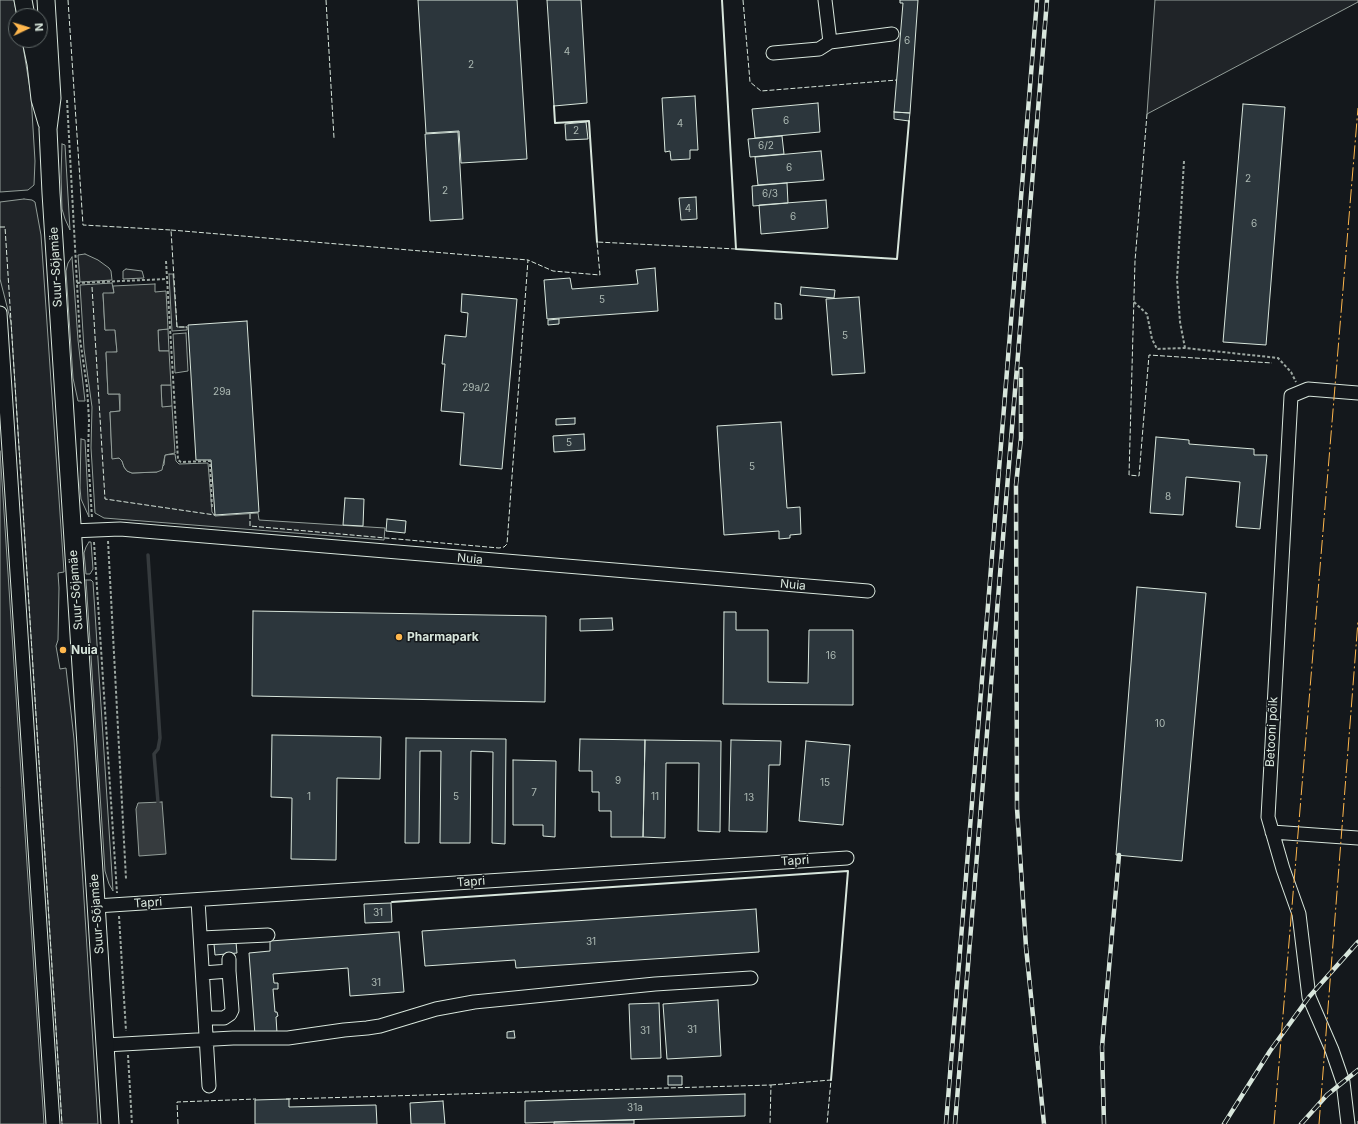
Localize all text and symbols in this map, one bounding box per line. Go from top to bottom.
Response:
north arrow [8,8,48,48]
text: N [32,23,46,32]
house number: 6 [904,35,910,47]
house number: 4 [564,46,570,58]
house number: 2 [468,59,474,71]
house number: 6 [783,115,789,127]
house number: 4 [677,118,683,130]
house number: 2 [573,125,579,137]
house number: 6/2 [758,140,774,152]
house number: 6 [786,162,792,174]
house number: 2 [1245,173,1251,185]
house number: 2 [442,185,448,197]
house number: 6/3 [762,188,778,200]
house number: 4 [685,203,691,215]
house number: 6 [790,211,796,223]
house number: 6 [1251,218,1257,230]
street label: Suur-Sõjamäe [47,227,65,307]
house number: 5 [599,294,605,306]
house number: 5 [842,330,848,342]
house number: 29a/2 [462,382,490,394]
house number: 29a [213,386,231,398]
house number: 5 [566,437,572,449]
house number: 5 [749,461,755,473]
house number: 8 [1165,491,1171,503]
street label: Suur-Sõjamäe [66,549,86,631]
street label: Nuia [457,551,483,567]
street label: Nuia [780,577,806,593]
place label: Pharmapark [407,630,479,644]
marker: Pharmapark [394,632,404,642]
place label: Nuia [71,643,98,657]
marker: Nuia [58,645,68,655]
house number: 16 [826,650,836,662]
street label: Betooni põik [1263,696,1281,768]
house number: 10 [1155,718,1165,730]
house number: 9 [615,775,621,787]
house number: 15 [820,777,830,789]
house number: 7 [531,787,537,799]
house number: 1 [307,791,311,803]
house number: 5 [453,791,459,803]
house number: 11 [651,791,659,803]
house number: 13 [744,792,754,804]
street label: Tapri [780,853,810,869]
street label: Suur-Sõjamäe [87,873,107,955]
street label: Tapri [456,874,486,890]
street label: Tapri [133,895,163,911]
house number: 31 [373,907,383,919]
house number: 31 [586,936,596,948]
house number: 31 [371,977,381,989]
house number: 31 [687,1024,697,1036]
house number: 31 [640,1025,650,1037]
house number: 31a [627,1102,643,1114]

